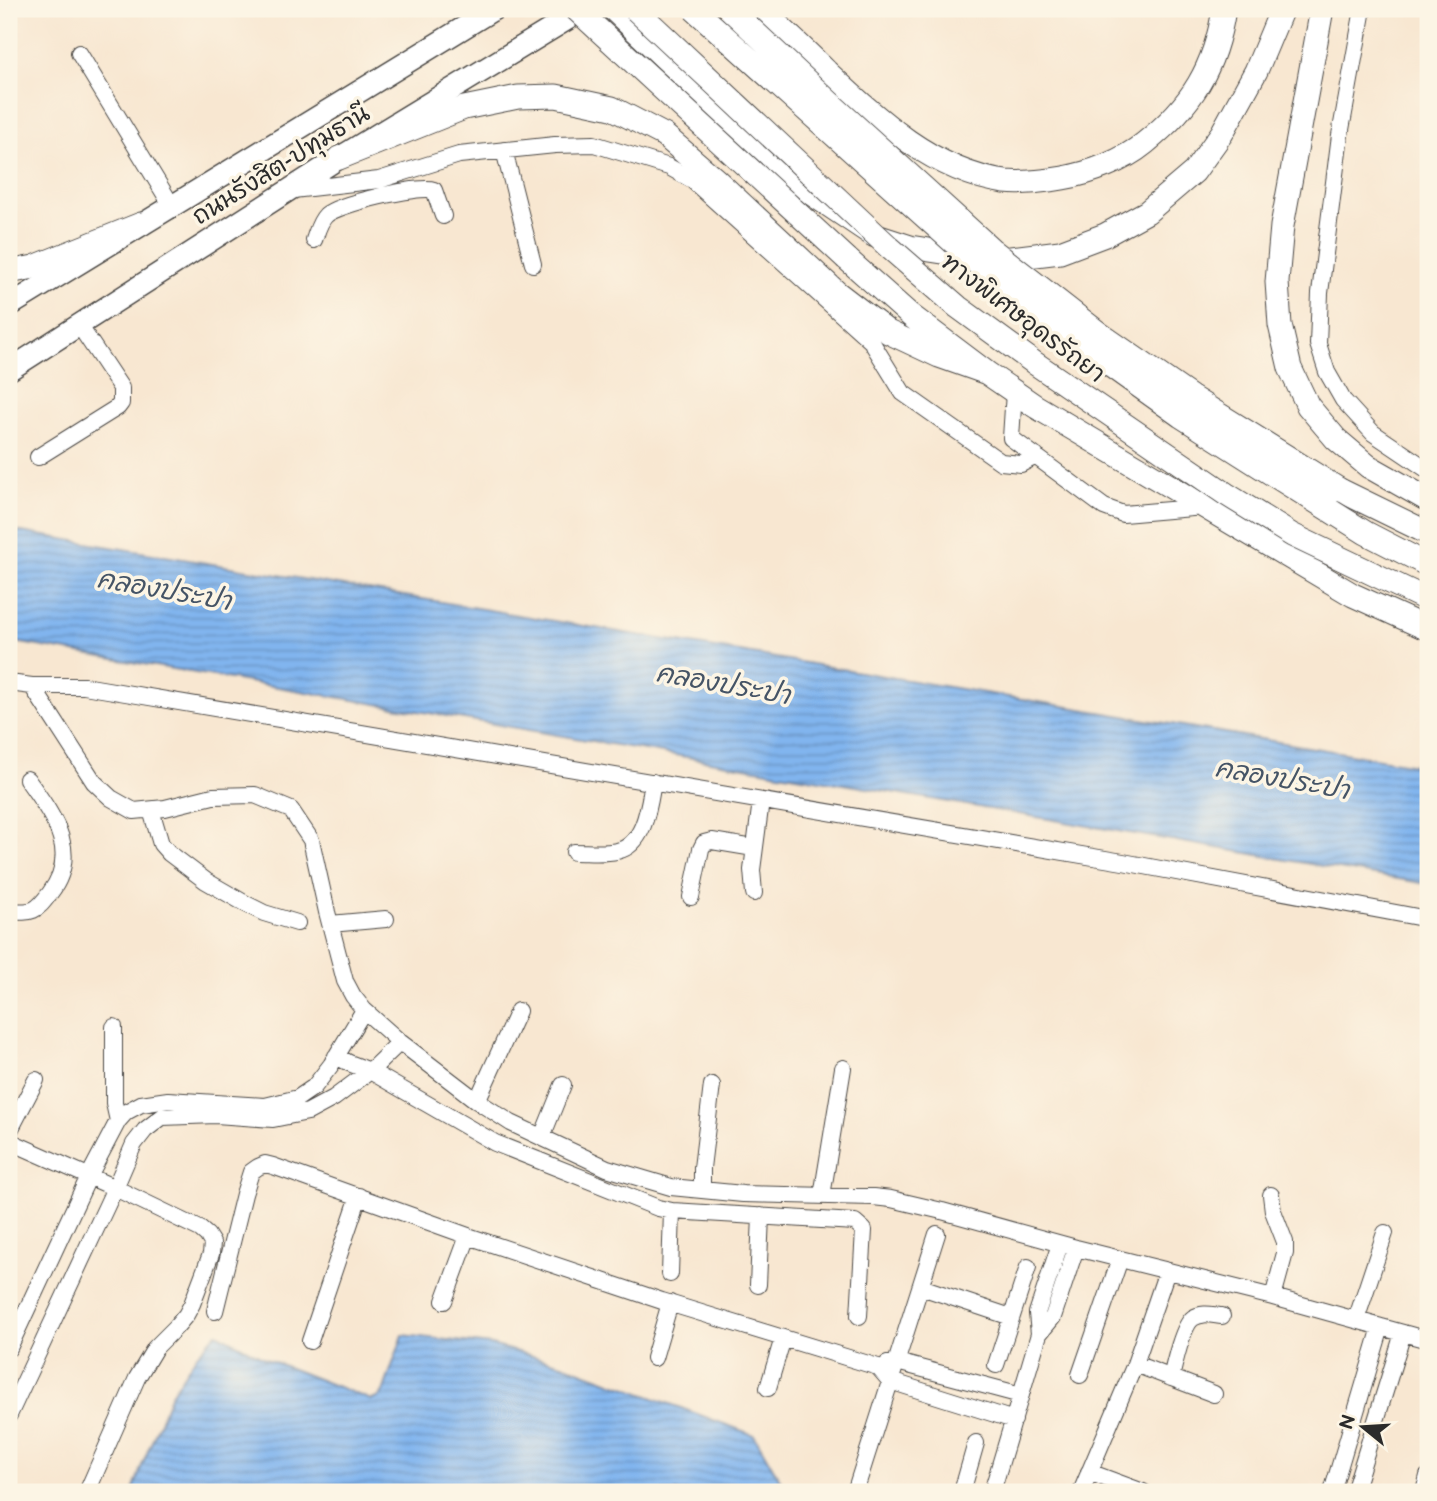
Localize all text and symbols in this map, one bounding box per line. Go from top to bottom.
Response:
street label: ถนนรังสิต-ปทุมธานี [187,98,377,234]
street label: ทางพิเศษอุดรรัถยา [934,247,1110,391]
water label: คลองประปา [95,563,235,618]
water label: คลองประปา [654,657,794,712]
water label: คลองประปา [1213,752,1353,807]
north arrow [1328,1392,1398,1462]
text: N [1335,1412,1361,1433]

